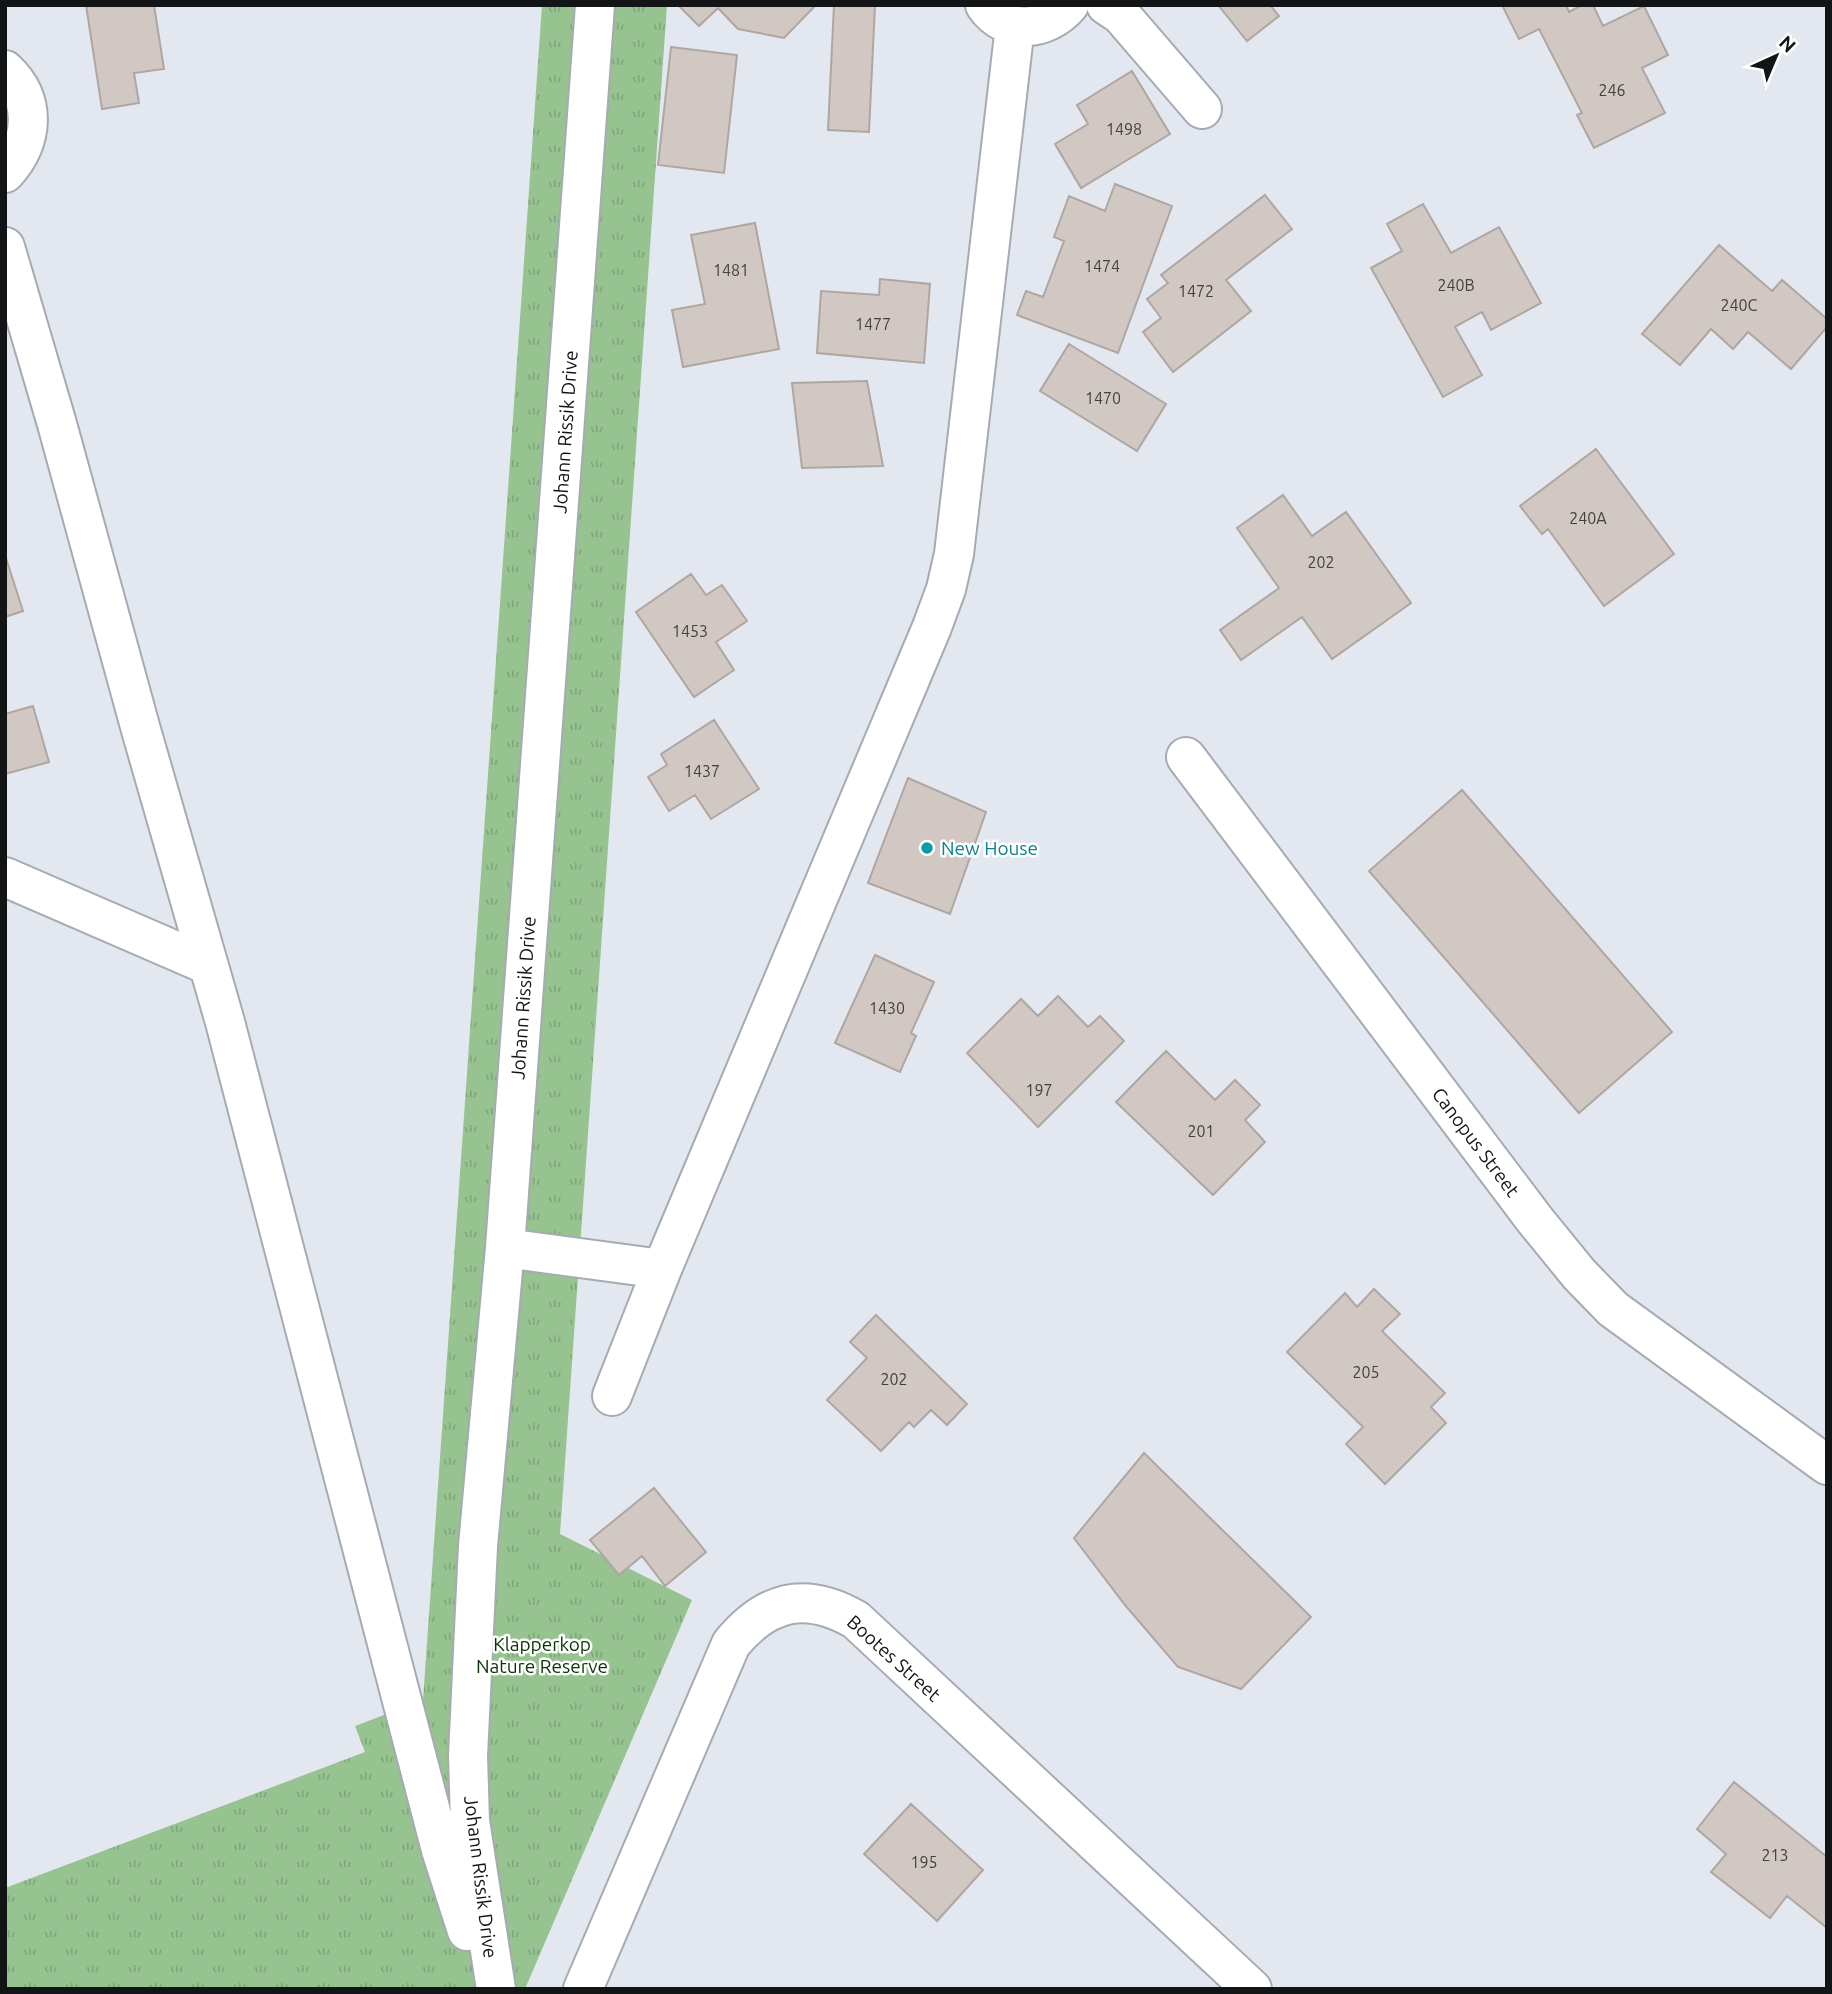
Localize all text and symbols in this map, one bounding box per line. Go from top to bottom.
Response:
north arrow [1741,21,1811,91]
text: N [1775,31,1801,57]
house number: 246 [1598,81,1626,99]
house number: 1498 [1106,120,1142,138]
house number: 1474 [1084,257,1120,275]
house number: 1481 [713,261,749,279]
house number: 240B [1437,276,1475,294]
house number: 1472 [1178,282,1214,300]
house number: 240C [1721,296,1758,314]
house number: 1477 [855,315,891,333]
street label: Johann Rissik Drive [548,350,582,514]
house number: 1470 [1085,389,1121,407]
house number: 240A [1569,509,1607,527]
house number: 202 [1307,553,1335,571]
house number: 1453 [672,622,708,640]
house number: 1437 [684,762,720,780]
place label: New House [941,837,1038,859]
marker: New House [919,840,935,856]
street label: Johann Rissik Drive [506,916,540,1080]
house number: 1430 [869,999,905,1017]
house number: 197 [1025,1081,1053,1099]
street label: Canopus Street [1428,1083,1525,1201]
house number: 201 [1187,1122,1215,1140]
house number: 205 [1352,1363,1380,1381]
house number: 202 [880,1370,908,1388]
street label: Bootes Street [843,1610,946,1706]
park label: Klapperkop Nature Reserve [476,1633,608,1677]
street label: Johann Rissik Drive [460,1794,502,1960]
house number: 213 [1761,1846,1789,1864]
house number: 195 [910,1853,938,1871]

